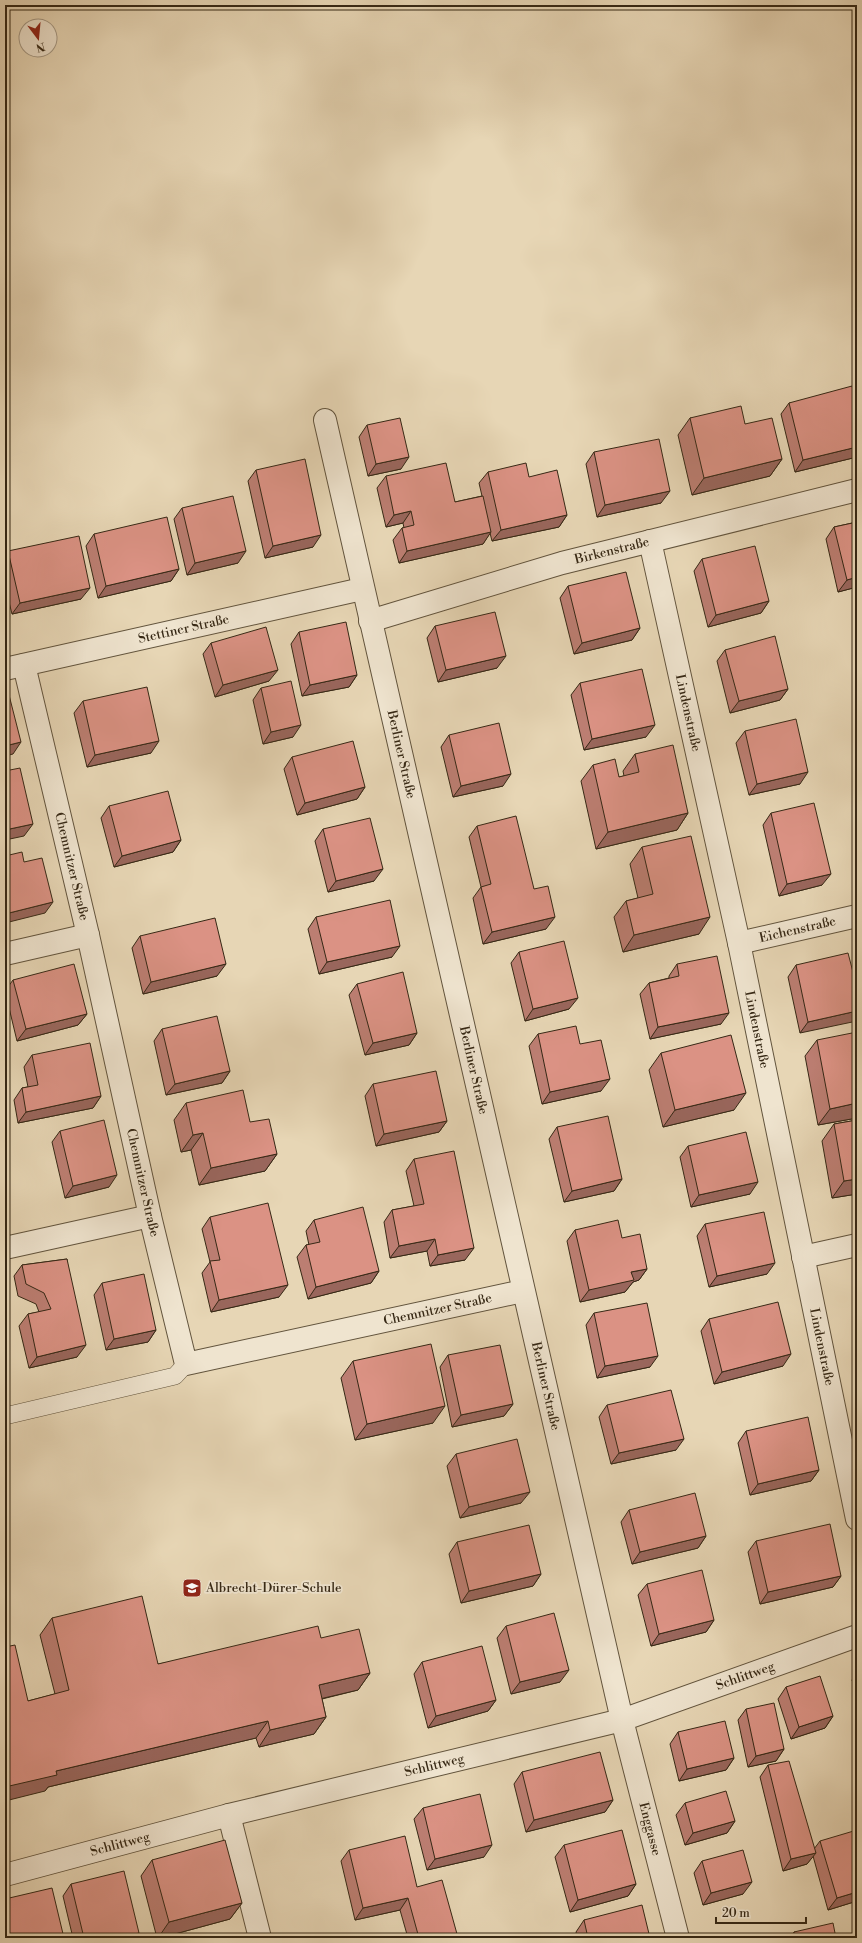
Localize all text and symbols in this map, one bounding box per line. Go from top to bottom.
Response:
north arrow [18,18,58,58]
text: N [34,39,47,55]
street label: Birkenstraße [572,534,651,568]
street label: Stettiner Straße [137,611,231,647]
street label: Lindenstraße [672,673,704,753]
street label: Berliner Straße [383,708,419,800]
street label: Chemnitzer Straße [51,811,92,922]
street label: Eichenstraße [758,913,838,946]
street label: Lindenstraße [741,989,773,1070]
street label: Berliner Straße [456,1024,491,1116]
street label: Chemnitzer Straße [123,1127,163,1239]
street label: Chemnitzer Straße [382,1290,494,1329]
street label: Lindenstraße [806,1307,838,1388]
street label: Berliner Straße [528,1339,564,1432]
school or university icon: Albrecht-Dürer-Schule [181,1577,203,1599]
place label: Albrecht-Dürer-Schule [205,1580,342,1596]
street label: Schlittweg [714,1658,777,1694]
street label: Schlittweg [403,1750,466,1780]
street label: Enggasse [635,1800,665,1858]
street label: Schlittweg [88,1829,152,1860]
scale bar [716,1899,806,1925]
text: 20 m [722,1906,750,1921]

